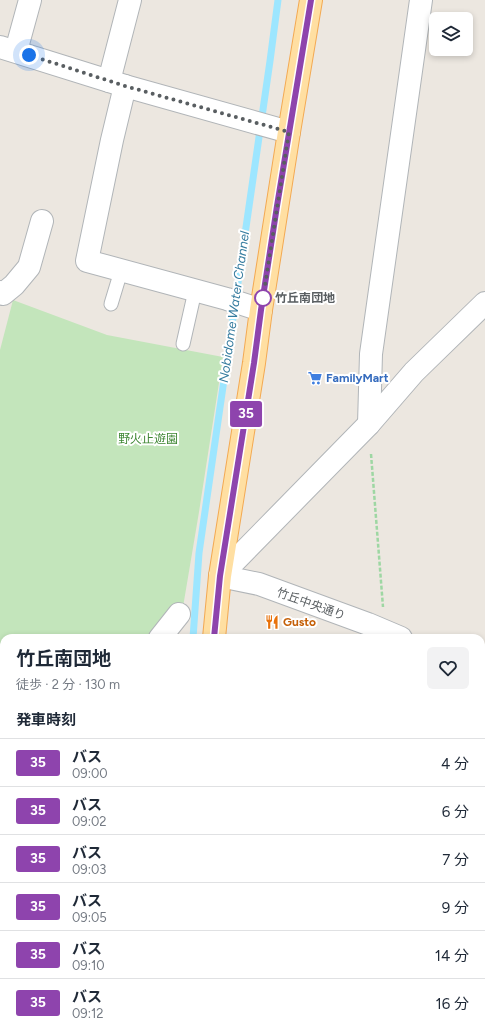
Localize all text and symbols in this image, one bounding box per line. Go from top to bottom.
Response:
map controls [429,12,473,56]
button: layers [429,12,473,56]
your location [19,45,39,65]
water label: Nobidome Water Channel [216,230,252,384]
marker: 竹丘南団地 [254,289,272,307]
place label: 竹丘南団地 [275,291,335,305]
supermarket icon: FamilyMart [307,370,323,386]
place label: FamilyMart [326,371,389,385]
line badge: 35 [228,401,264,427]
text: 35 [238,405,254,422]
park label: 野火止遊園 [118,432,178,446]
street label: 竹丘中央通り [275,585,347,623]
restaurant icon: Gusto [264,614,280,630]
place label: Gusto [283,615,316,629]
text: 竹丘南団地 [16,647,111,670]
button: heart [427,647,469,689]
text: 徒歩 · 2 分 · 130 m [16,677,120,692]
text: 発車時刻 [16,711,76,729]
text: バス [72,748,102,766]
text: 35 [30,754,46,771]
text: 4 分 [441,755,469,773]
text: 09:00 [72,766,108,781]
text: バス [72,796,102,814]
text: 35 [30,802,46,819]
text: 6 分 [442,803,469,821]
text: 09:02 [72,814,107,829]
text: バス [72,844,102,862]
text: 35 [30,850,46,867]
text: 7 分 [442,851,469,869]
text: 09:03 [72,862,106,877]
text: バス [72,892,102,910]
text: 35 [30,898,46,915]
text: 9 分 [442,899,469,917]
text: 09:05 [72,910,107,925]
text: バス [72,940,102,958]
text: 35 [30,946,46,963]
text: 14 分 [435,947,469,965]
text: 09:10 [72,958,105,973]
text: バス [72,988,102,1006]
text: 35 [30,994,46,1011]
text: 16 分 [436,995,469,1013]
text: 09:12 [72,1006,104,1021]

